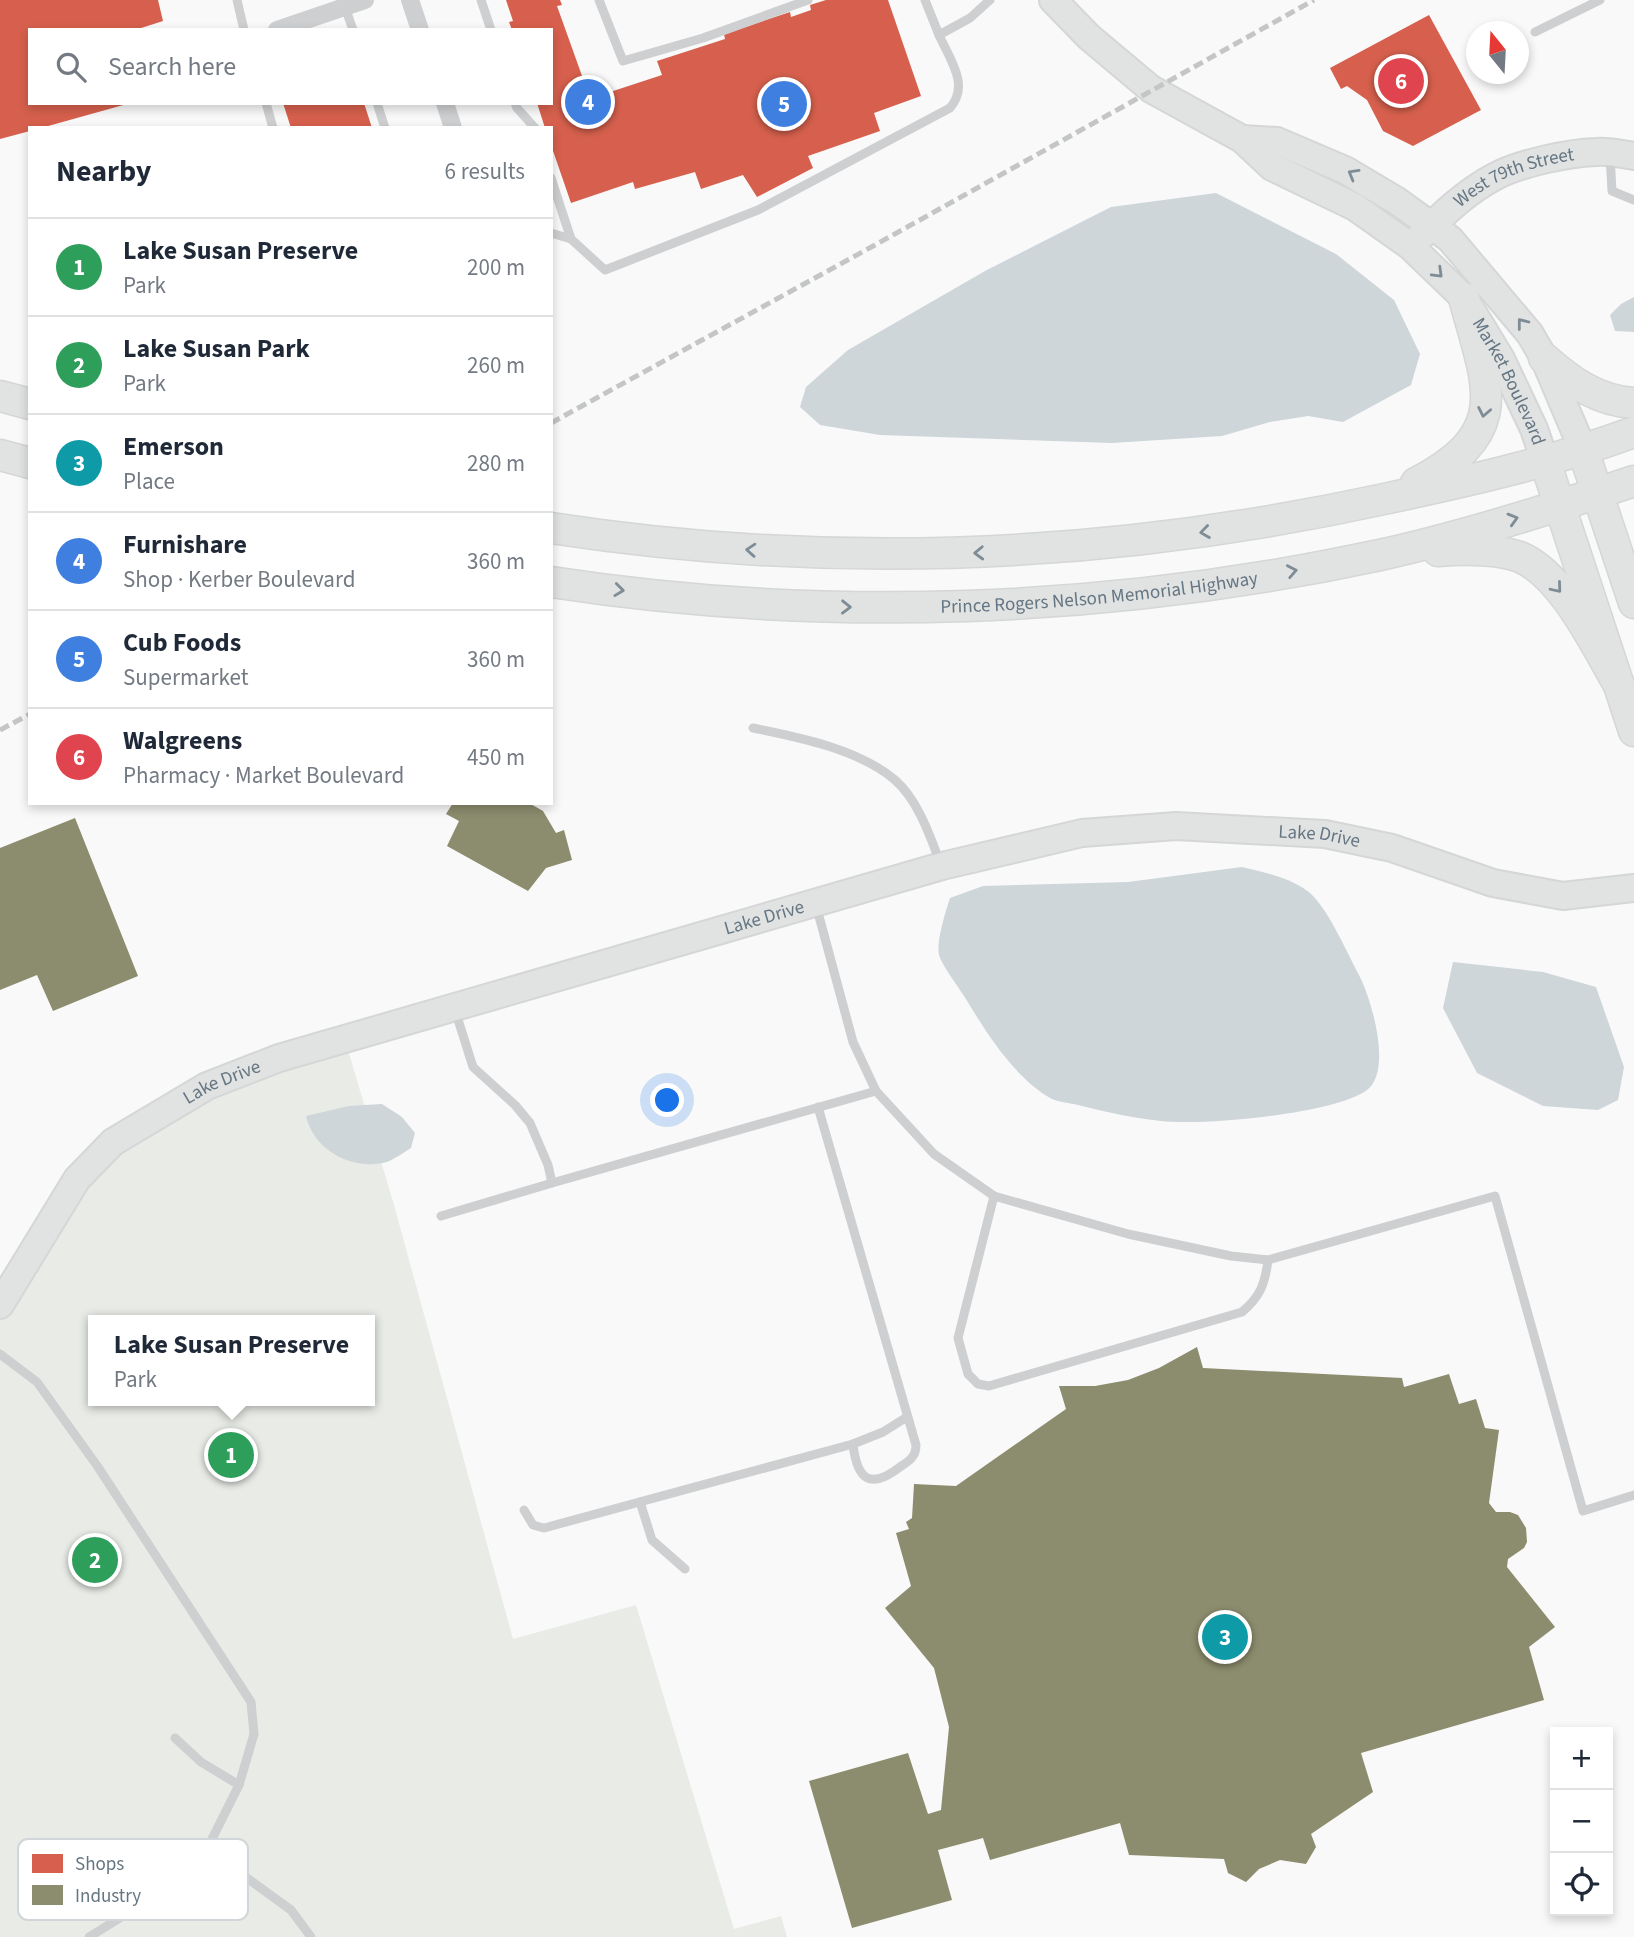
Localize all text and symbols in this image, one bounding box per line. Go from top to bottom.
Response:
north arrow [1466,21,1529,84]
search box [28,28,553,105]
icon: search [52,48,90,86]
text: Search here [108,48,236,85]
pin: 6 [1378,55,1424,107]
pin: 4 [565,76,611,128]
pin: 5 [761,78,807,130]
street label: West 79th Street [1448,141,1576,214]
text: Nearby [56,150,151,193]
text: 6 results [445,155,525,188]
one-way arrow [1347,170,1360,183]
text: Lake Susan Preserve [123,232,358,269]
text: 1 [73,251,85,284]
text: 200 m [467,251,525,284]
one-way arrow [1430,264,1443,277]
text: Park [123,269,166,302]
street label: Market Boulevard [1466,313,1552,449]
one-way arrow [1517,318,1530,331]
text: Lake Susan Park [123,330,310,367]
text: 2 [73,349,85,382]
text: 260 m [467,349,525,382]
text: Park [123,367,166,400]
one-way arrow [1477,406,1492,418]
text: Emerson [123,428,224,465]
text: 3 [73,447,85,480]
text: 280 m [467,447,525,480]
text: Place [123,465,175,498]
one-way arrow [1507,513,1519,528]
one-way arrow [1199,525,1211,540]
text: Furnishare [123,526,247,563]
one-way arrow [746,543,757,558]
text: 4 [73,545,85,578]
text: 360 m [467,545,525,578]
one-way arrow [973,545,984,560]
text: Shop · Kerber Boulevard [123,563,355,596]
street label: Prince Rogers Nelson Memorial Highway [940,564,1260,620]
one-way arrow [1286,565,1298,580]
one-way arrow [1548,581,1561,593]
one-way arrow [613,583,625,598]
one-way arrow [841,599,851,615]
text: Cub Foods [123,624,241,661]
text: 5 [73,643,85,676]
text: 360 m [467,643,525,676]
text: Supermarket [123,661,249,694]
text: Walgreens [123,722,242,759]
text: 6 [73,741,85,774]
text: 450 m [467,741,525,774]
text: Pharmacy · Market Boulevard [123,759,404,792]
street label: Lake Drive [1278,818,1363,855]
street label: Lake Drive [721,893,807,942]
street label: Lake Drive [178,1053,265,1111]
your location [650,1083,684,1117]
popup [88,1315,375,1406]
text: Lake Susan Preserve [114,1326,349,1363]
text: Park [114,1363,157,1396]
pin: 1 [208,1429,254,1481]
pin: 2 [72,1534,118,1586]
pin: 3 [1202,1611,1248,1663]
map controls [1550,1727,1613,1916]
button: + [1550,1727,1613,1790]
button: − [1550,1790,1613,1853]
legend [18,1839,248,1920]
text: Shops [75,1851,124,1878]
button: locate [1550,1853,1613,1916]
text: Industry [75,1883,141,1910]

